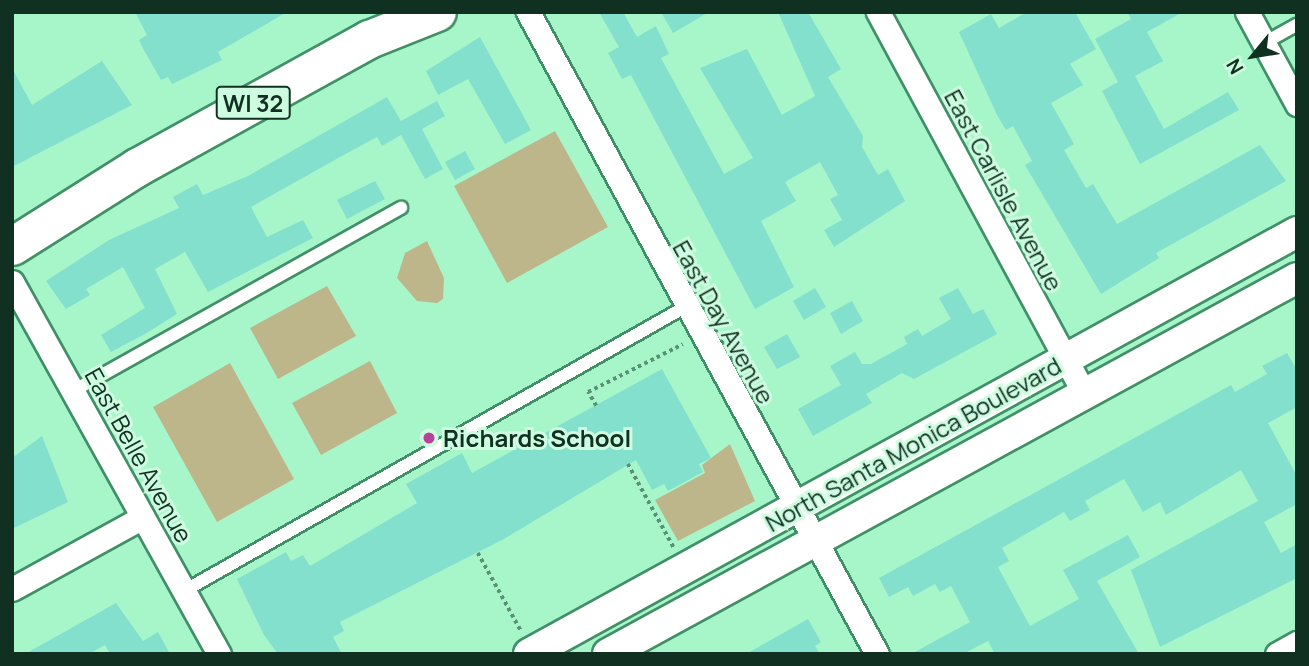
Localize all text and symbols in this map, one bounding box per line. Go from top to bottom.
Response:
north arrow [1218,21,1288,91]
text: N [1220,54,1249,79]
road number: WI 32 [215,83,292,122]
street label: East Carlisle Avenue [939,85,1069,295]
street label: East Day Avenue [667,235,781,409]
street label: North Santa Monica Boulevard [760,351,1066,537]
street label: East Belle Avenue [79,363,199,547]
place label: Richards School [443,424,631,452]
marker: Richards School [421,430,437,446]

